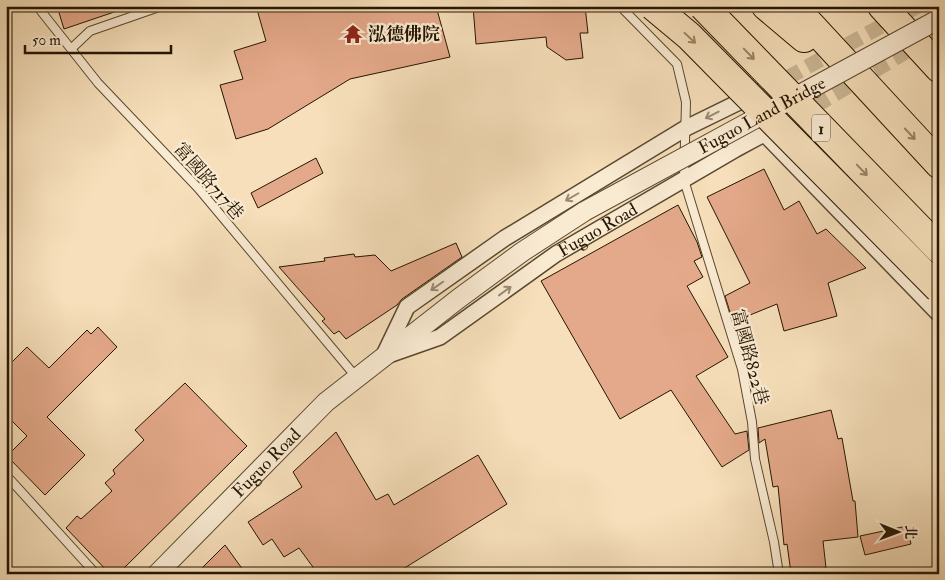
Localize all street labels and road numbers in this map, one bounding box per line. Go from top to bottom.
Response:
street label: Fuguo Land Bridge [694,71,830,159]
road number: 1 [812,115,830,142]
street label: 富國路717巷 [169,138,248,225]
street label: Fuguo Road [554,198,642,263]
street label: 富國路822巷 [726,306,773,408]
street label: Fuguo Road [227,423,306,503]

